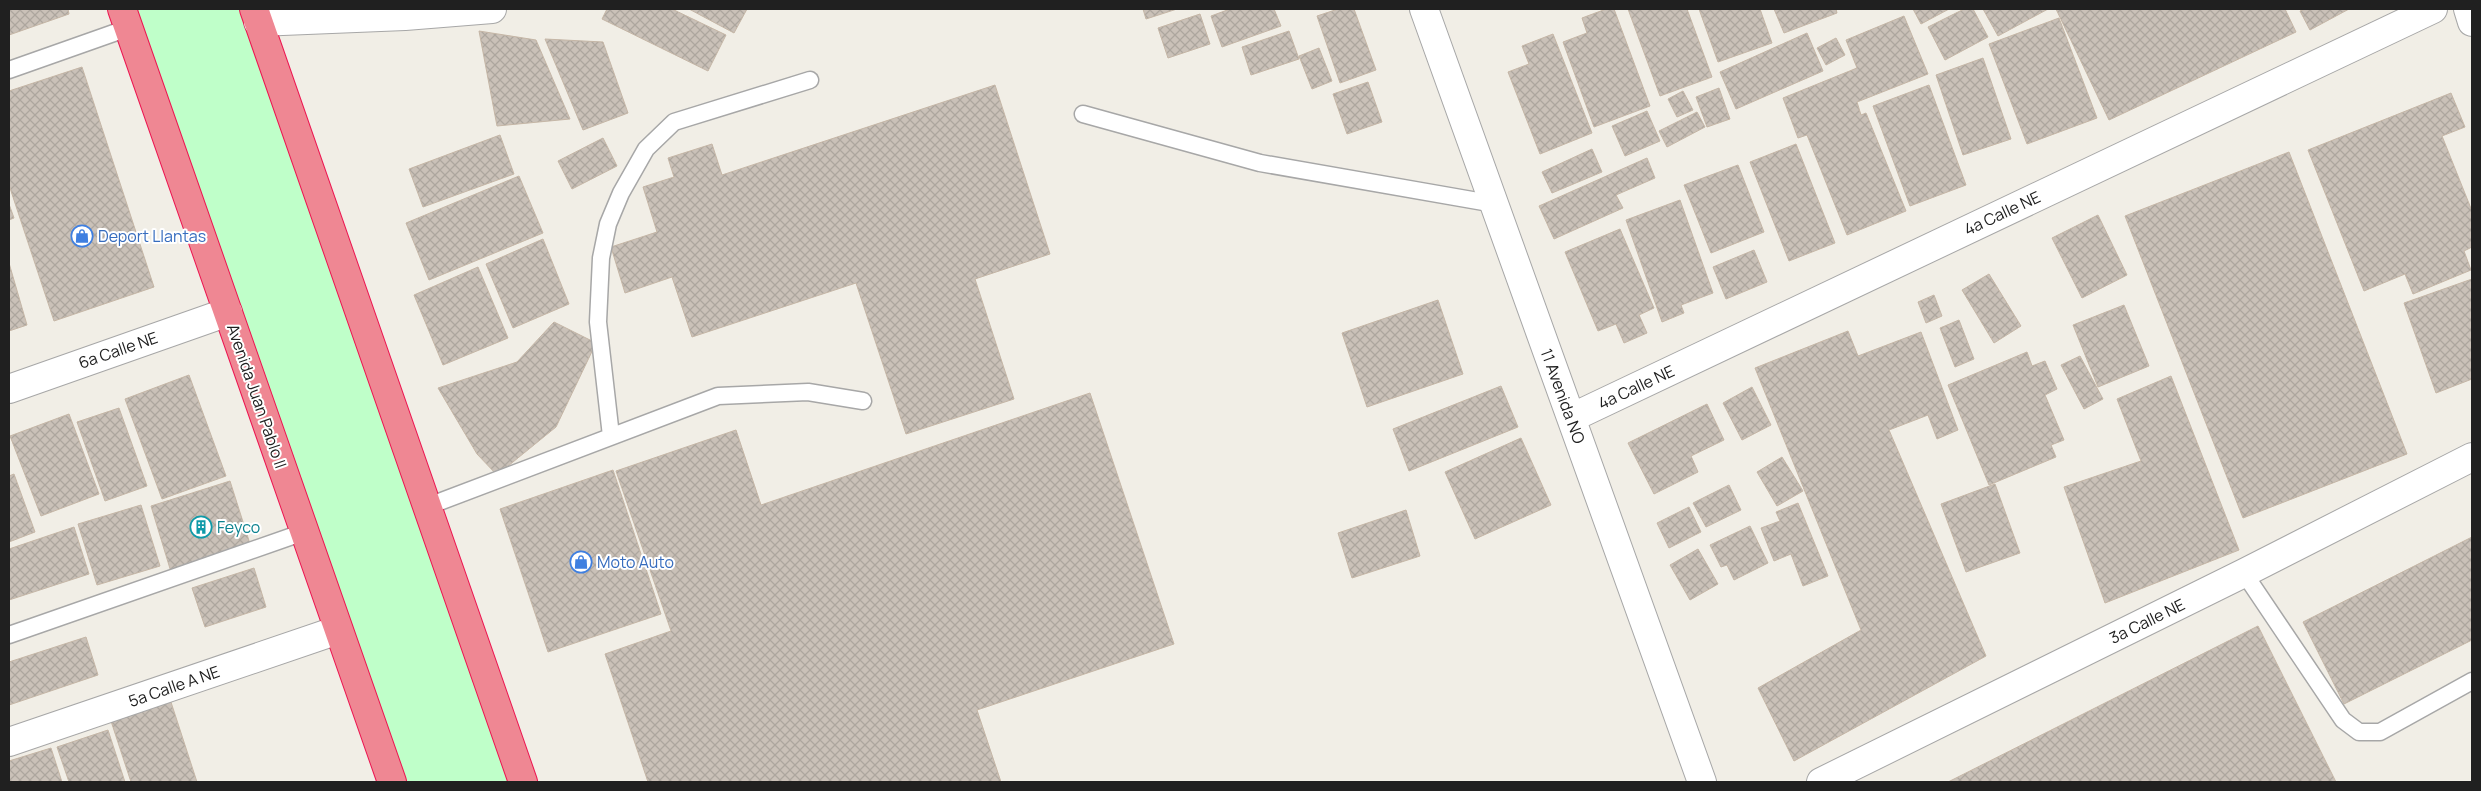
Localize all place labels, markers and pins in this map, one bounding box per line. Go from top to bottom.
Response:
shop icon: Deport Llantas [70,224,94,248]
place label: Deport Llantas [98,225,206,247]
building icon: Feyco [189,515,213,539]
place label: Feyco [217,516,260,538]
shop icon: Moto Auto [569,550,593,574]
place label: Moto Auto [597,551,674,573]

